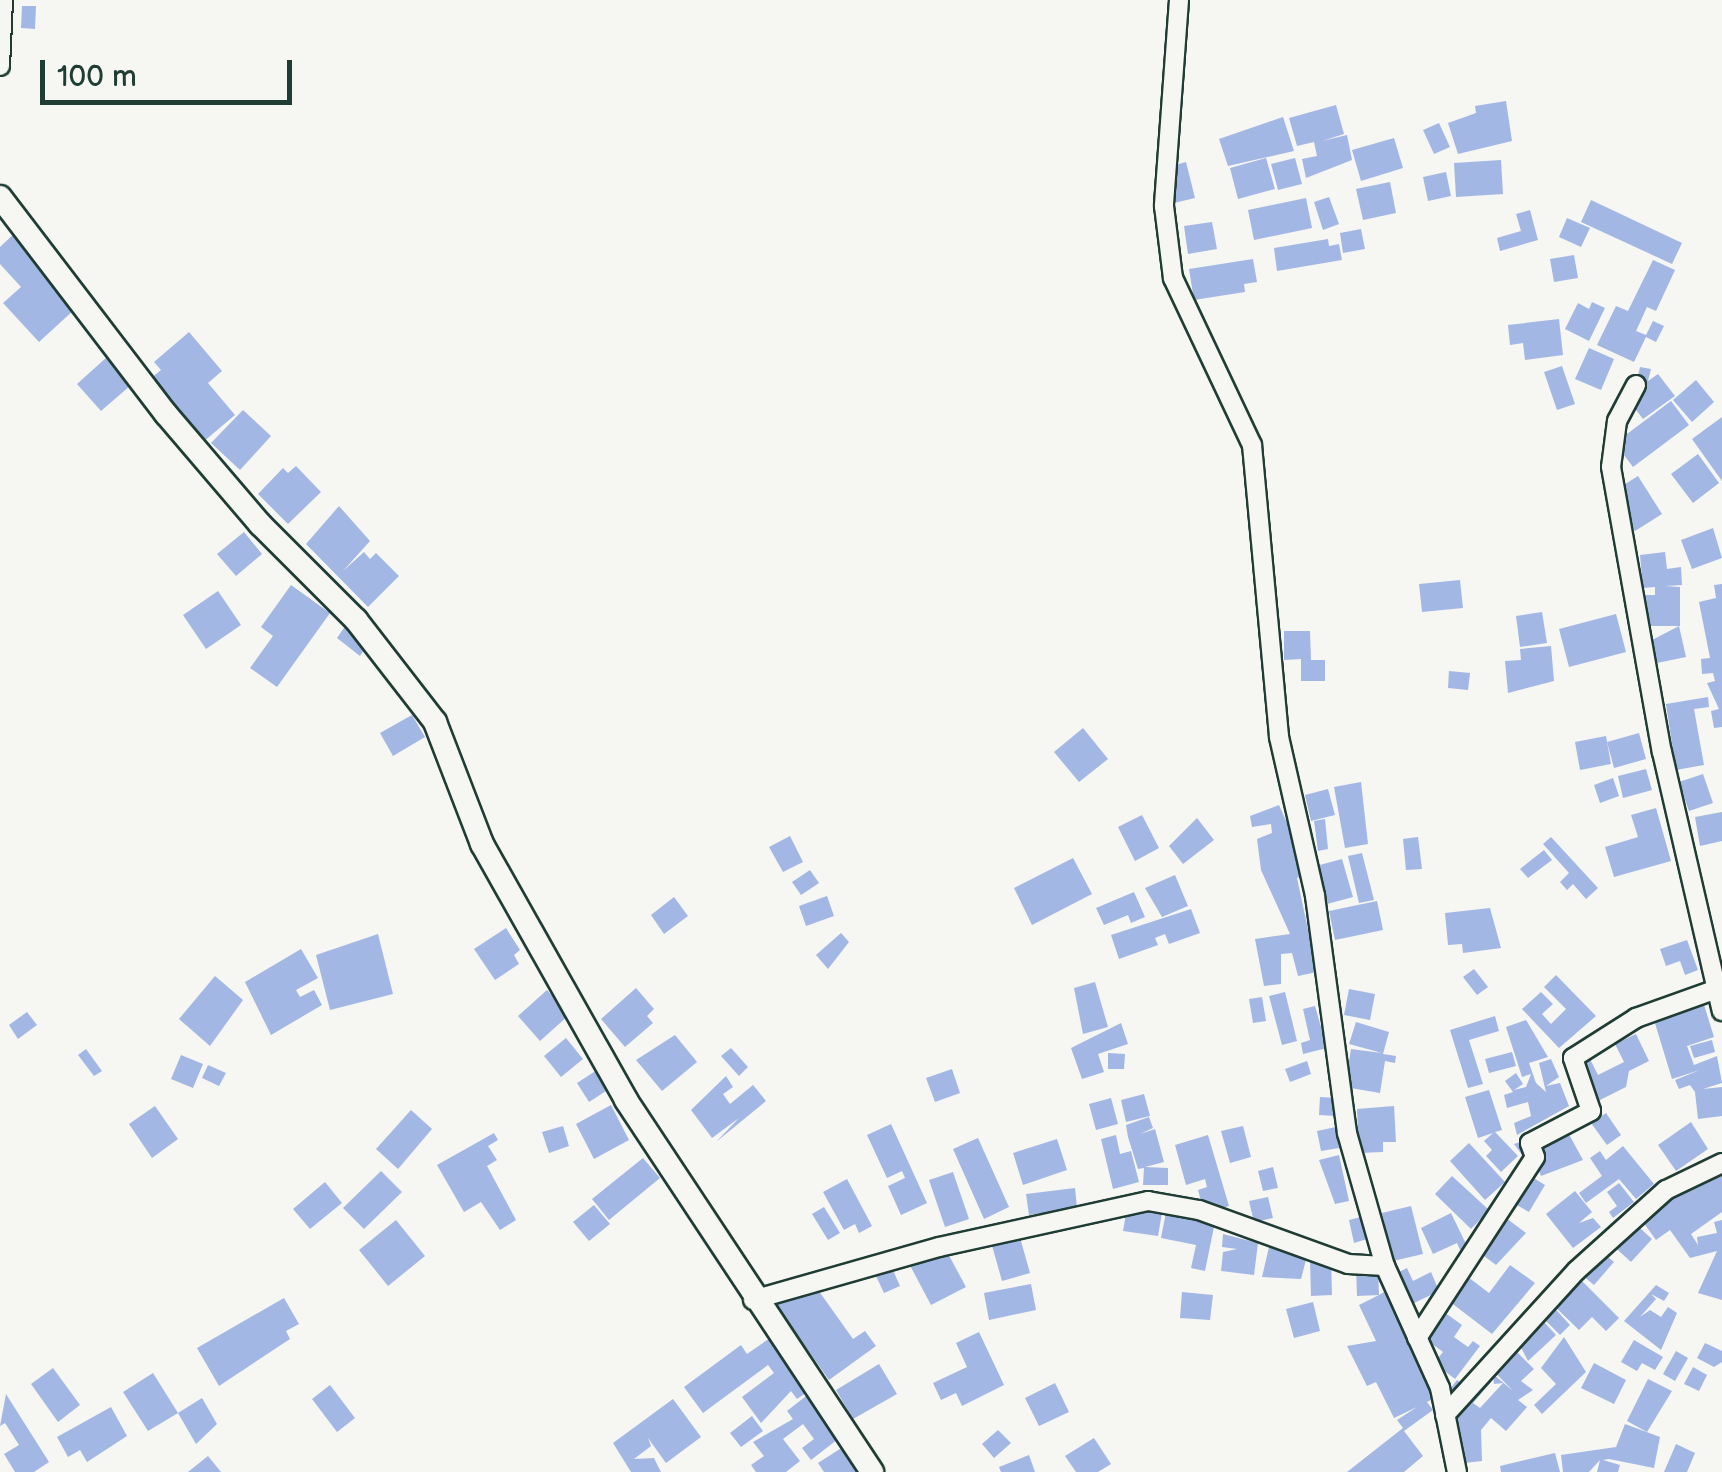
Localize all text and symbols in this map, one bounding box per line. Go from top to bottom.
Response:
scale bar [45,40,298,102]
text: 100 m [57,59,137,95]

